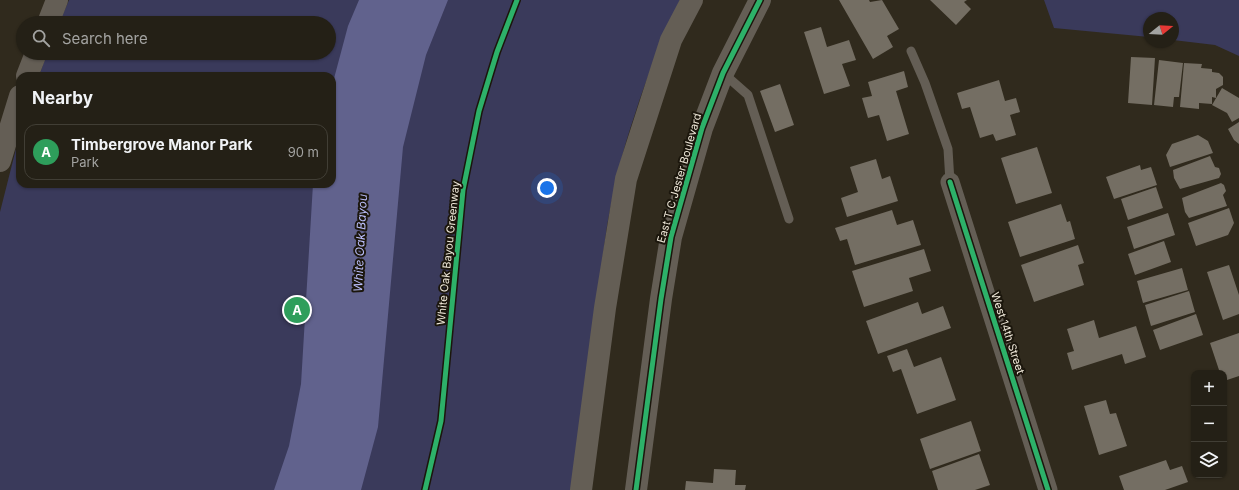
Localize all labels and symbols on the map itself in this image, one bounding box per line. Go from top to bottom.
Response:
north arrow [1143,12,1179,48]
street label: East T C Jester Boulevard [654,111,704,245]
your location [537,178,557,198]
street label: White Oak Bayou Greenway [433,180,463,326]
water label: White Oak Bayou [350,194,370,292]
street label: West 14th Street [988,290,1028,376]
pin: A [284,295,310,325]

